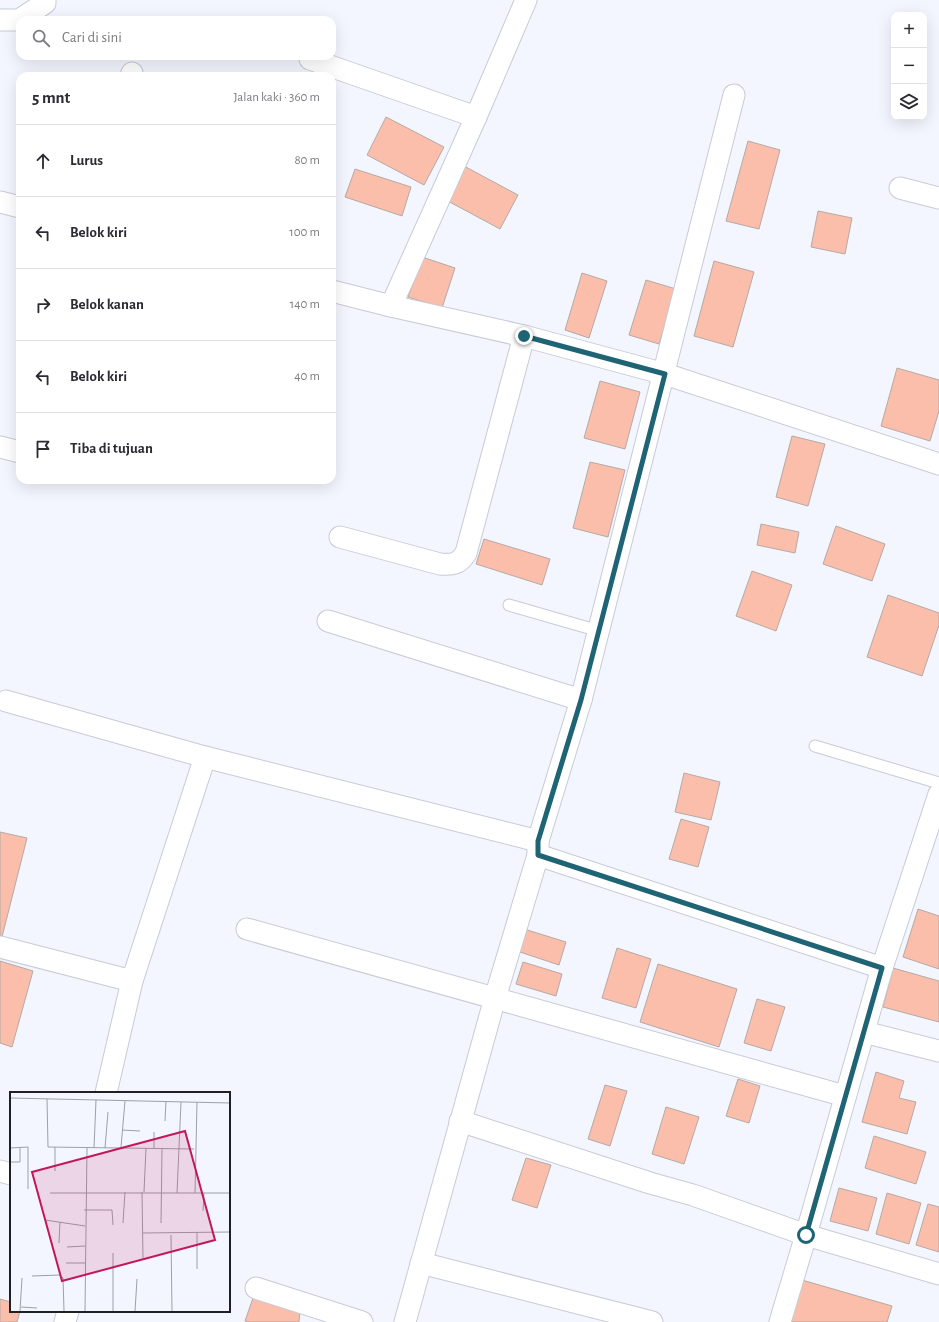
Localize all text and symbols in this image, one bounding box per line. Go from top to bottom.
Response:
map controls [891,12,927,120]
button: + [891,12,927,48]
search box [16,16,336,60]
icon: search [30,27,52,49]
text: Cari di sini [62,30,122,45]
button: − [891,48,927,84]
button: layers [891,84,927,120]
text: 5 mnt [32,89,70,106]
text: Jalan kaki · 360 m [233,91,320,104]
icon: ahead [32,150,54,172]
text: Lurus [70,153,103,168]
text: 80 m [294,154,320,167]
icon: left [32,222,54,244]
text: Belok kiri [70,225,127,240]
text: 100 m [289,226,320,239]
icon: right [32,294,54,316]
text: Belok kanan [70,297,144,312]
text: 140 m [290,298,320,311]
route end [515,327,533,345]
icon: left [32,366,54,388]
text: Belok kiri [70,369,127,384]
text: 40 m [294,370,320,383]
icon: arrive [32,438,54,460]
text: Tiba di tujuan [70,441,153,456]
inset map [10,1092,230,1312]
route start [797,1226,815,1244]

